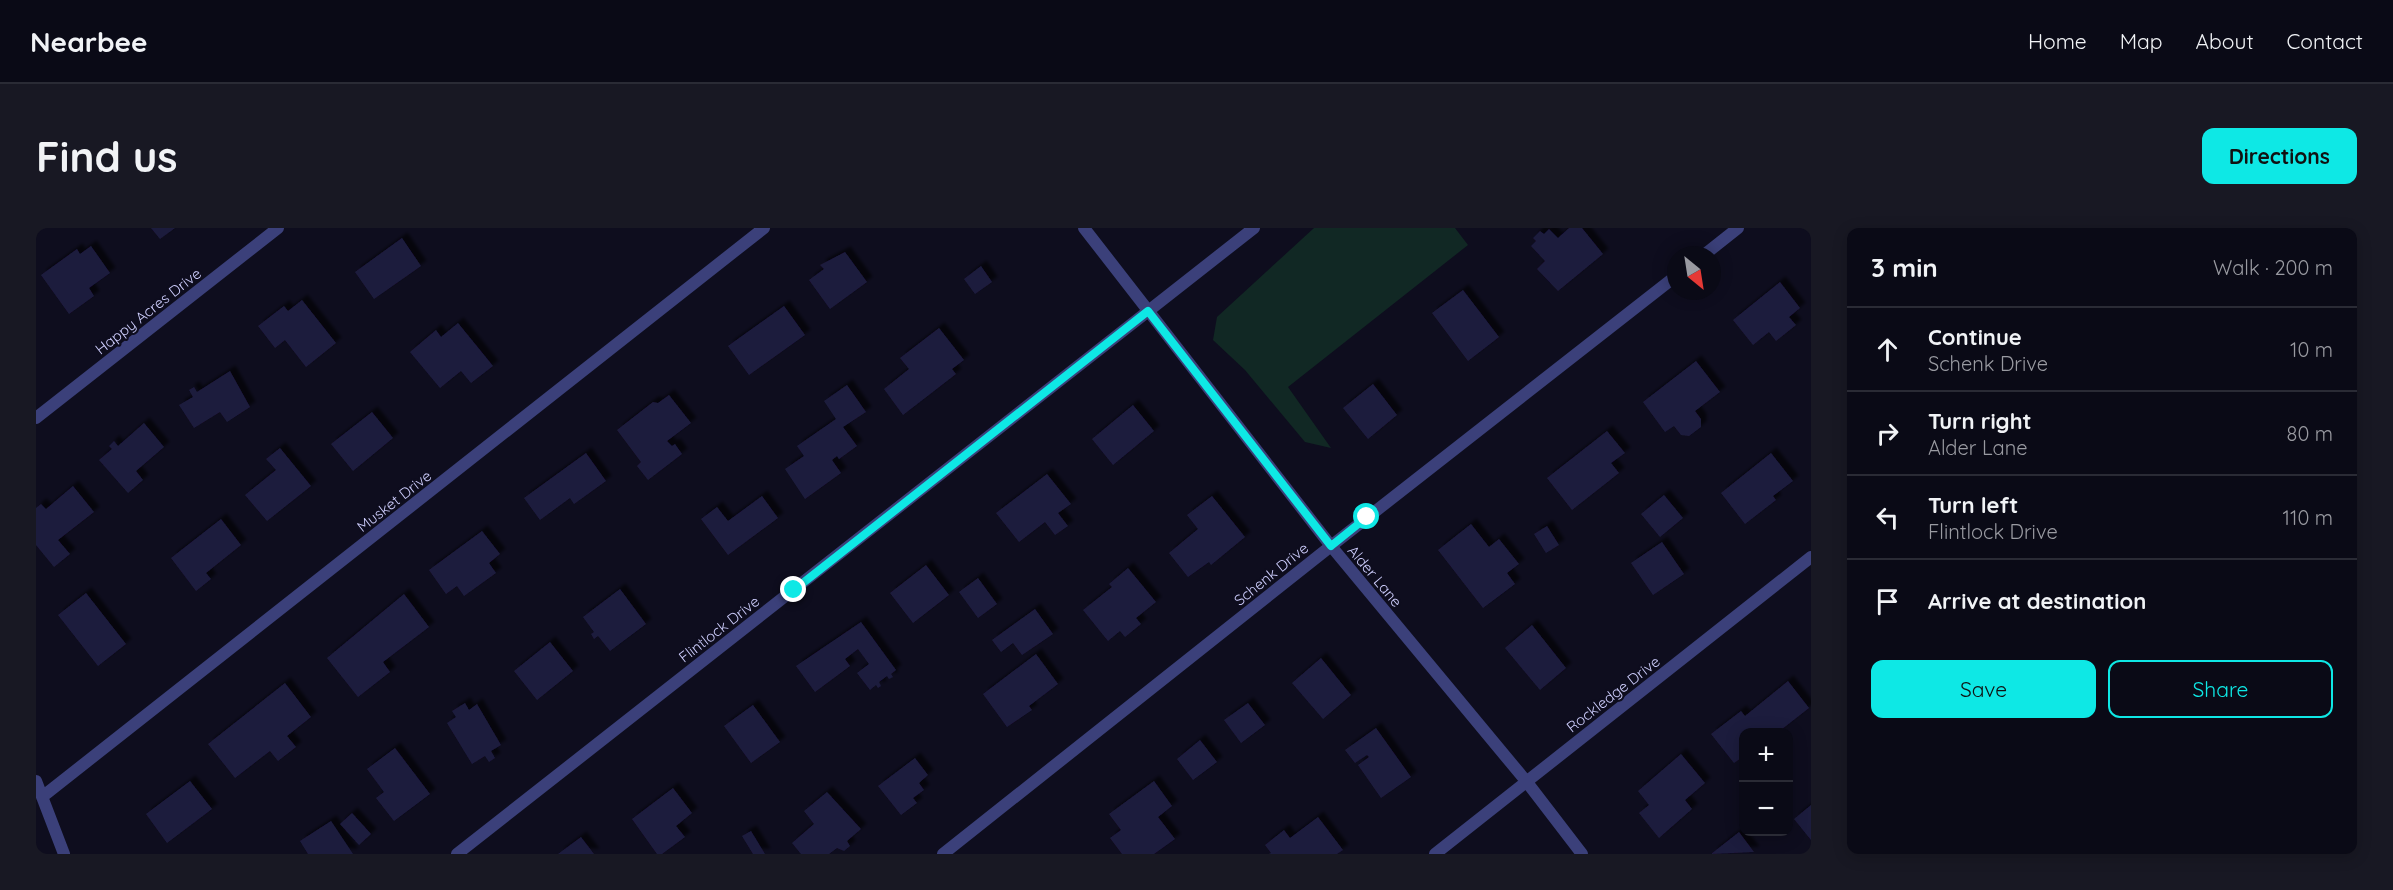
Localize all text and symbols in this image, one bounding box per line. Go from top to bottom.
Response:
text: Nearbee [30,24,148,59]
text: Home [2028,28,2087,54]
text: Map [2120,28,2163,54]
text: About [2196,28,2254,54]
text: Contact [2287,28,2363,54]
button: Directions [2202,128,2357,184]
text: Find us [36,130,178,183]
north arrow [1667,246,1721,300]
text: 3 min [1871,251,1938,284]
text: Walk · 200 m [2213,255,2333,280]
street label: Happy Acres Drive [91,264,205,358]
text: Continue [1928,323,2022,351]
icon: ahead [1871,333,1904,366]
text: 10 m [2290,337,2333,362]
text: Schenk Drive [1928,351,2048,376]
text: Turn right [1928,407,2032,435]
icon: right [1871,417,1904,450]
text: 80 m [2287,421,2333,446]
text: Alder Lane [1928,435,2028,460]
street label: Musket Drive [353,466,435,536]
text: Turn left [1928,491,2018,519]
icon: left [1871,501,1904,534]
route start [1353,503,1379,529]
text: 110 m [2283,505,2333,530]
text: Flintlock Drive [1928,519,2058,544]
street label: Schenk Drive [1230,538,1312,610]
street label: Alder Lane [1344,541,1406,611]
route end [780,576,806,602]
icon: arrive [1871,585,1904,618]
text: Arrive at destination [1928,587,2146,615]
street label: Flintlock Drive [675,592,763,666]
street label: Rockledge Drive [1562,652,1664,736]
button: Save [1871,660,2096,718]
button: Share [2108,660,2333,718]
map controls [1739,728,1793,836]
button: + [1739,728,1793,782]
button: − [1739,782,1793,836]

